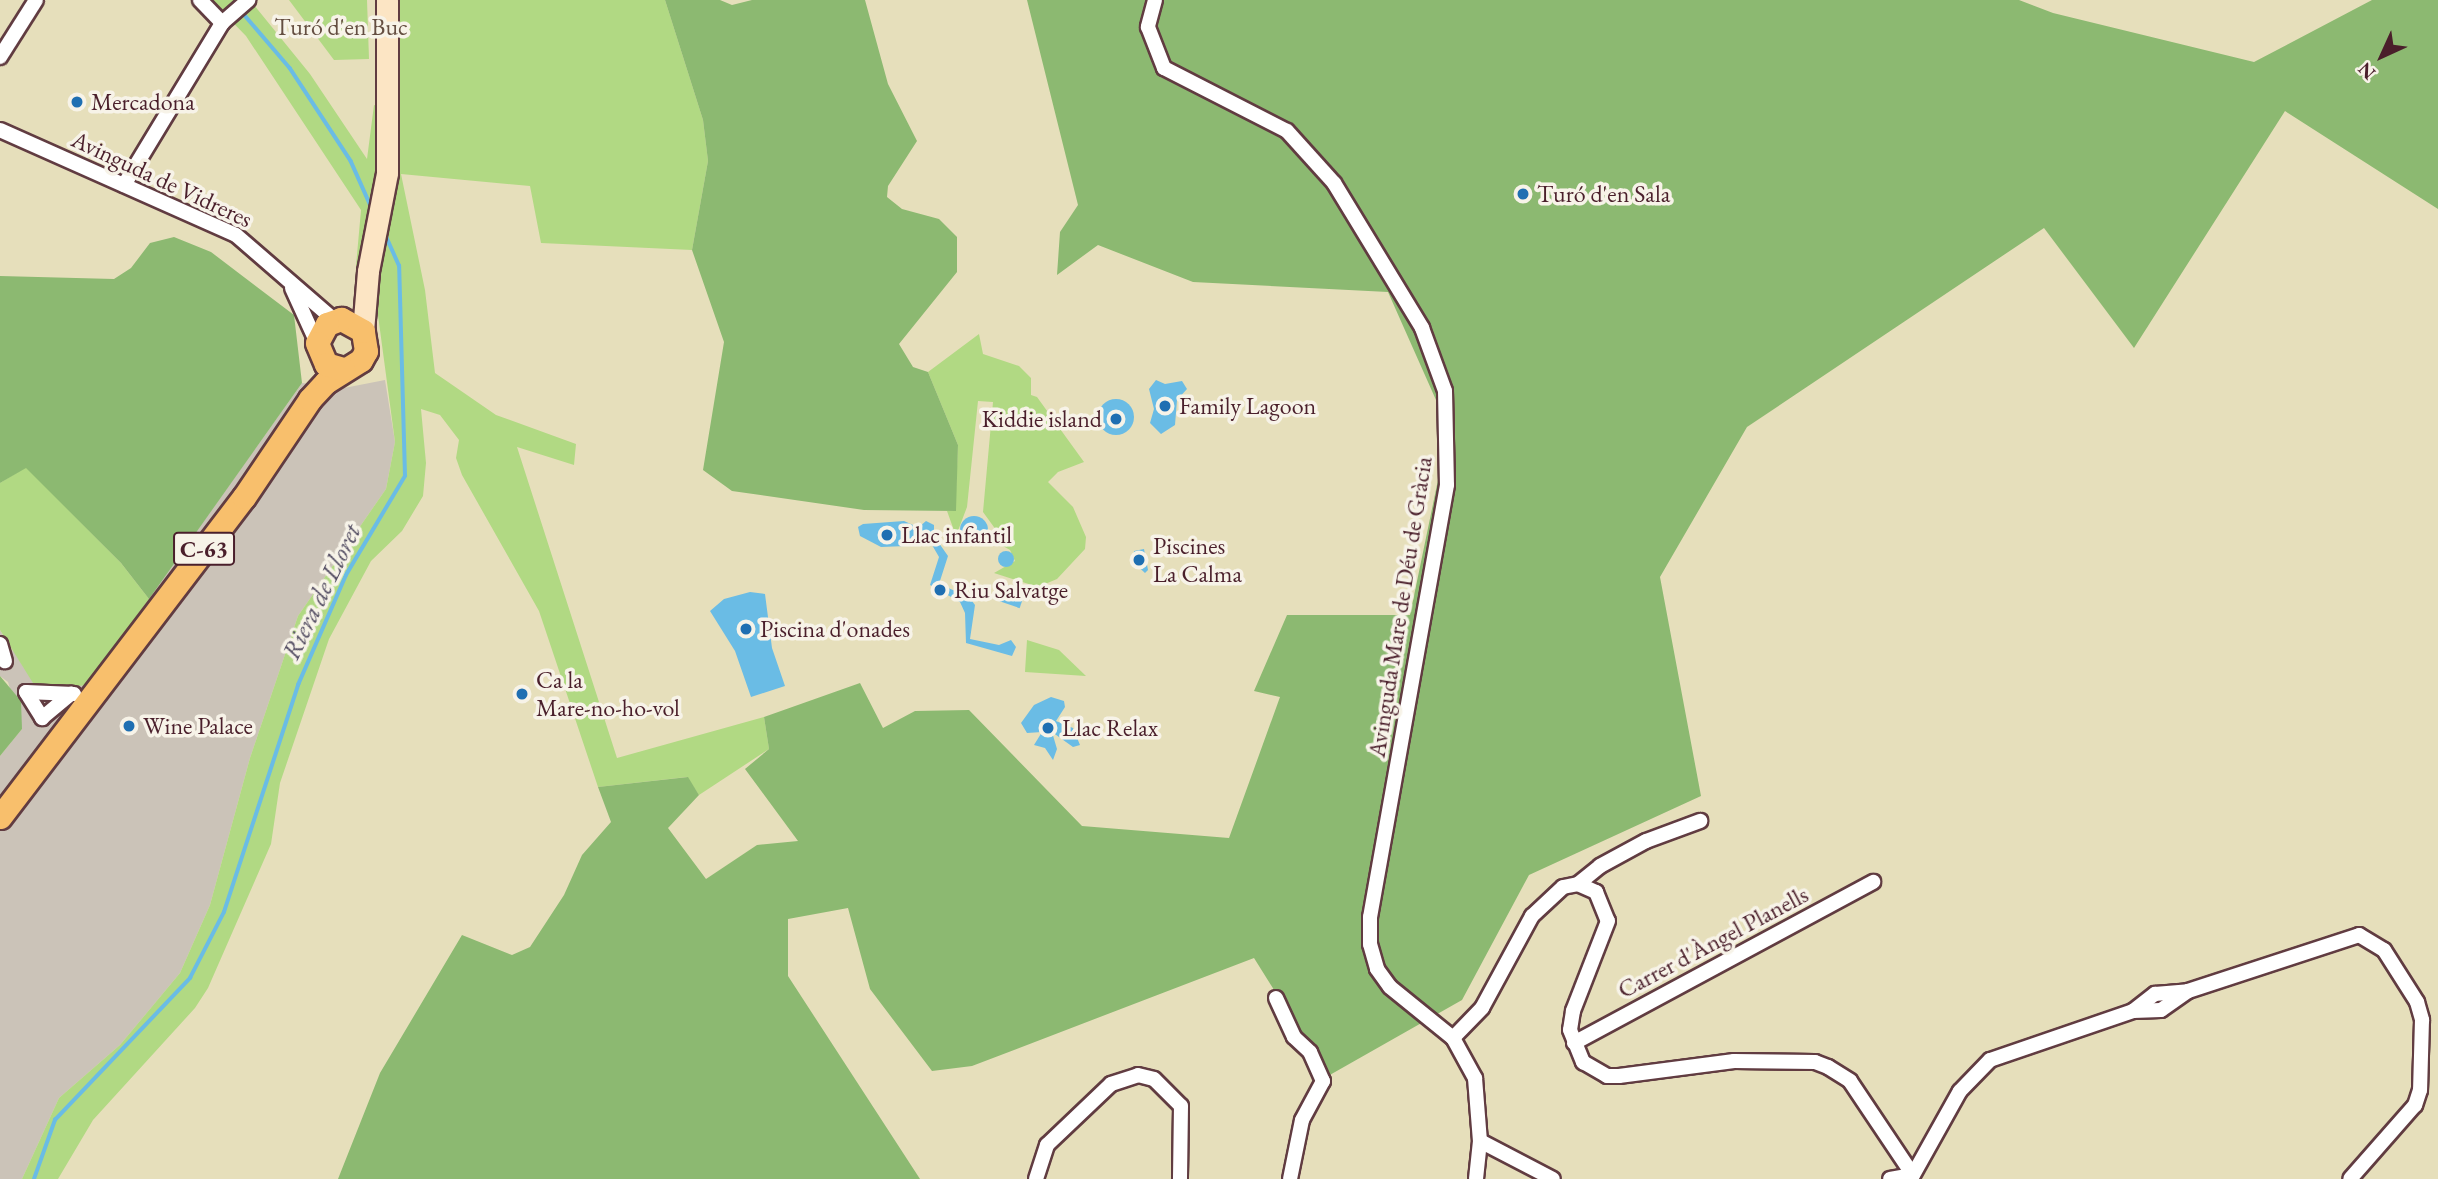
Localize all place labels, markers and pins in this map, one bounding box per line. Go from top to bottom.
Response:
place label: Mercadona [91,88,195,116]
marker: Mercadona [69,94,85,110]
place label: Turó d'en Sala [1537,180,1670,208]
marker: Turó d'en Sala [1515,186,1531,202]
place label: Family Lagoon [1179,392,1316,420]
marker: Family Lagoon [1157,398,1173,414]
place label: Kiddie island [982,405,1102,433]
marker: Kiddie island [1108,411,1124,427]
place label: Llac infantil [901,521,1012,549]
marker: Llac infantil [879,527,895,543]
place label: Piscines La Calma [1153,532,1242,588]
marker: Piscines La Calma [1131,552,1147,568]
place label: Riu Salvatge [954,576,1068,604]
marker: Riu Salvatge [932,582,948,598]
place label: Piscina d'onades [760,615,910,643]
marker: Piscina d'onades [738,621,754,637]
place label: Ca la Mare-no-ho-vol [536,666,680,722]
marker: Ca la Mare-no-ho-vol [514,686,530,702]
place label: Wine Palace [143,712,253,740]
place label: Llac Relax [1062,714,1158,742]
marker: Wine Palace [121,718,137,734]
marker: Llac Relax [1040,720,1056,736]

